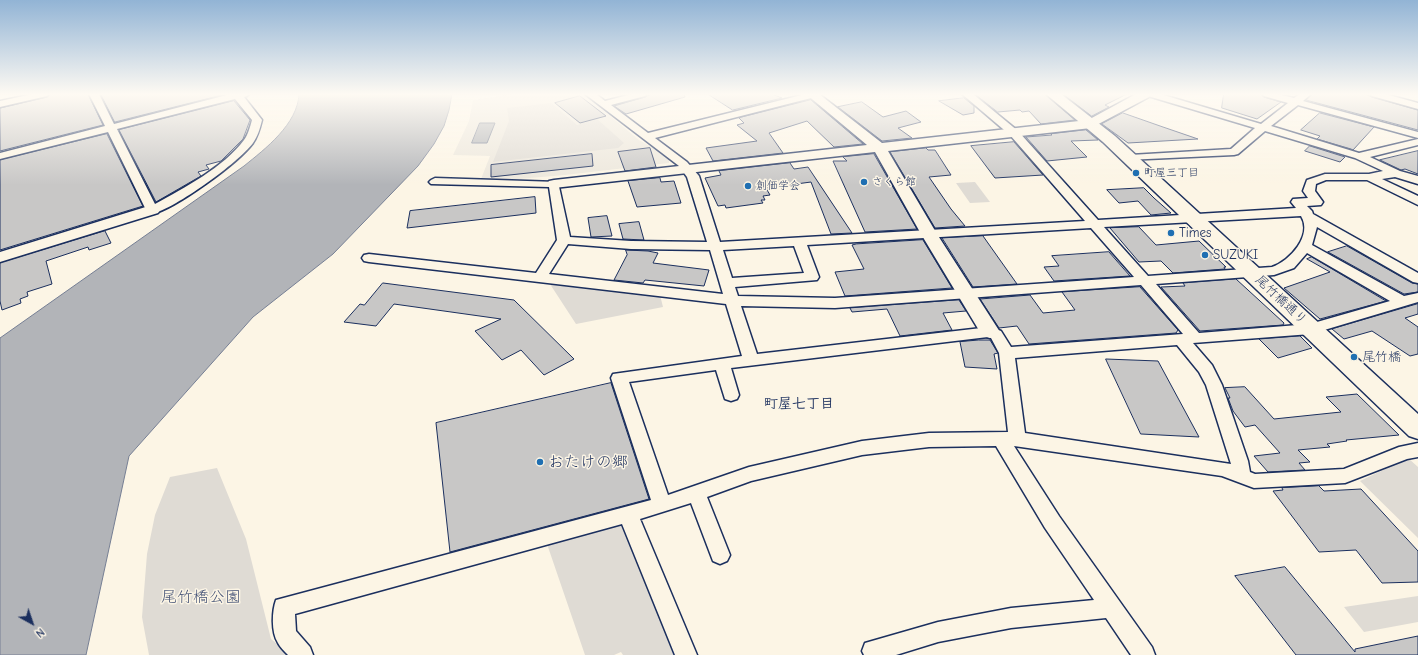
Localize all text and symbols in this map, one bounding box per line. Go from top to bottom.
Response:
place label: 町屋三丁目 [1144,166,1199,180]
marker: 町屋三丁目 [1131,168,1141,178]
place label: さくら館 [872,175,916,189]
marker: さくら館 [859,177,869,187]
place label: 創価学会 [756,179,800,193]
marker: 創価学会 [743,181,753,191]
place label: Times [1179,225,1211,241]
marker: Times [1166,228,1176,238]
place label: SUZUKI [1213,247,1258,263]
marker: SUZUKI [1200,250,1210,260]
street label: 尾竹橋通り [1252,272,1310,328]
place label: 尾竹橋 [1362,349,1401,365]
marker: 尾竹橋 [1349,352,1359,362]
district label: 町屋七丁目 [764,396,834,412]
place label: おたけの郷 [548,452,628,472]
marker: おたけの郷 [535,457,545,467]
park label: 尾竹橋公園 [161,587,241,607]
north arrow [12,603,52,643]
text: N [33,625,47,640]

